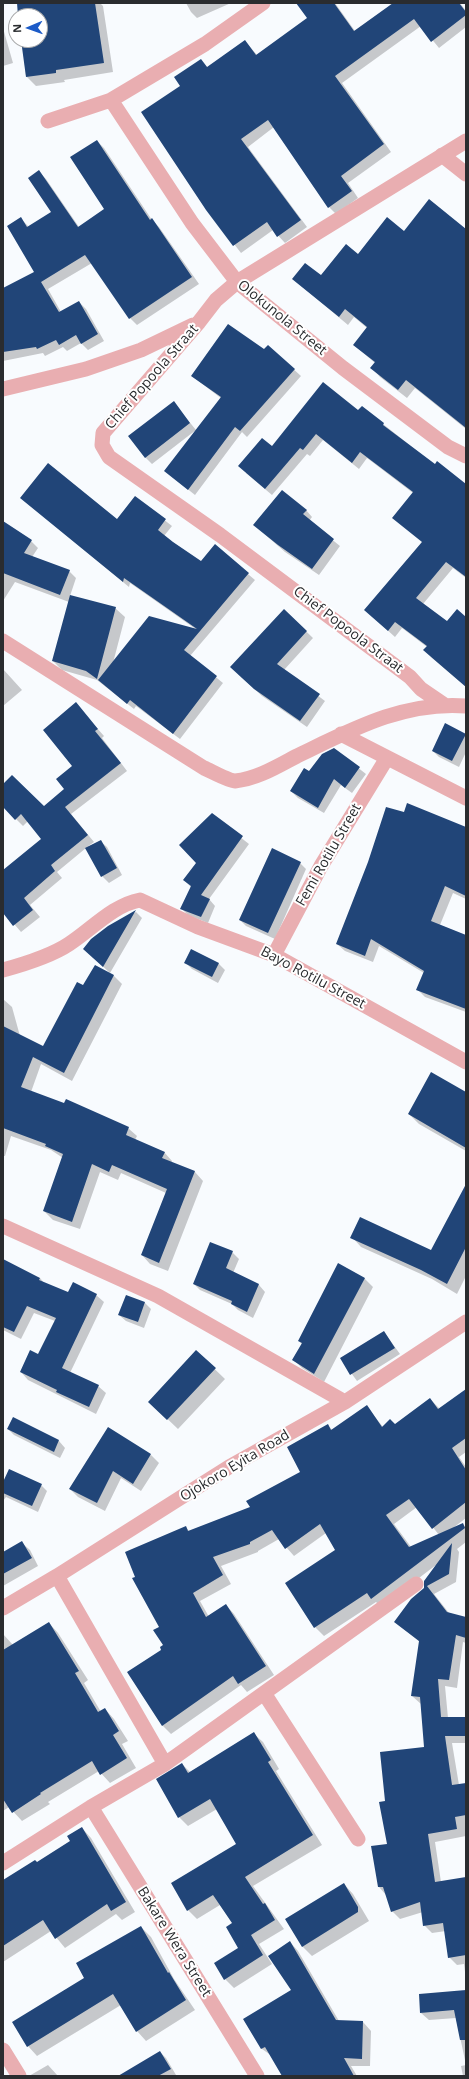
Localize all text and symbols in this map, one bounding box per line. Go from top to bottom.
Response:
north arrow [8,8,48,48]
text: N [9,24,24,33]
street label: Olokunola Street [234,277,330,359]
street label: Chief Popoola Straat [102,321,202,433]
street label: Chief Popoola Straat [290,583,406,677]
street label: Femi Rotilu Street [293,801,365,909]
street label: Bayo Rotilu Street [258,943,368,1013]
street label: Ojokoro Eyita Road [177,1427,293,1505]
street label: Bakare Wera Street [133,1884,215,2000]

